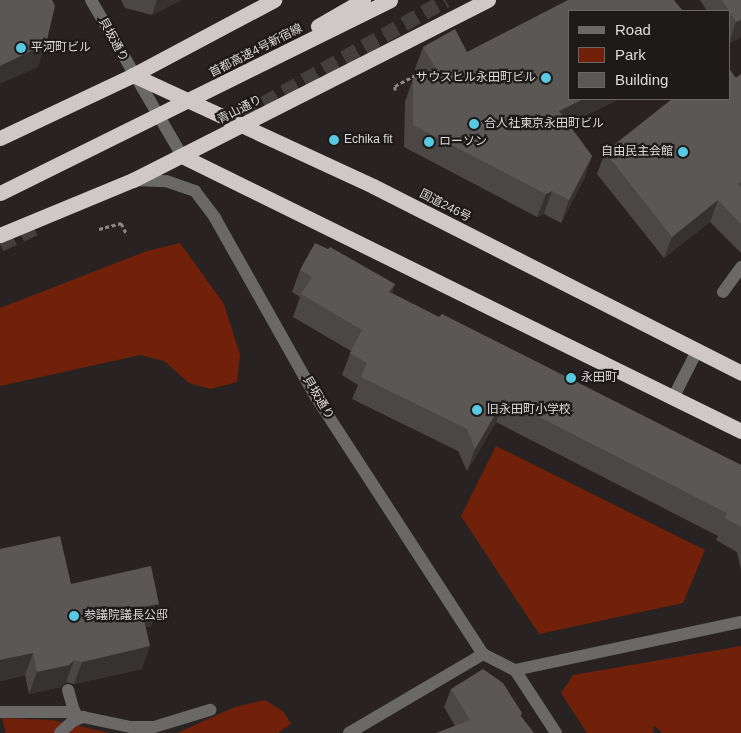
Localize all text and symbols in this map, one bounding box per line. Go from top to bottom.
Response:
legend [568,10,731,100]
street label: 貝坂通り [95,16,131,64]
street label: 首都高速4号新宿線 [207,21,305,81]
text: Road [615,21,651,38]
place label: 平河町ビル [31,41,91,55]
marker: 平河町ビル [15,42,27,54]
text: Park [615,46,646,63]
place label: サウスヒル永田町ビル [416,71,536,85]
text: Building [615,71,668,88]
marker: サウスヒル永田町ビル [540,72,552,84]
street label: 青山通り [215,93,265,127]
place label: 合人社東京永田町ビル [484,117,604,131]
marker: 合人社東京永田町ビル [468,118,480,130]
place label: Echika fit [344,133,393,147]
marker: Echika fit [328,134,340,146]
place label: ローソン [439,135,487,149]
marker: ローソン [423,136,435,148]
place label: 自由民主会館 [601,145,673,159]
marker: 自由民主会館 [677,146,689,158]
street label: 国道246号 [417,187,473,225]
place label: 永田町 [581,371,617,385]
marker: 永田町 [565,372,577,384]
street label: 貝坂通り [299,374,337,422]
place label: 旧永田町小学校 [487,403,571,417]
marker: 旧永田町小学校 [471,404,483,416]
place label: 参議院議長公邸 [84,609,168,623]
marker: 参議院議長公邸 [68,610,80,622]

